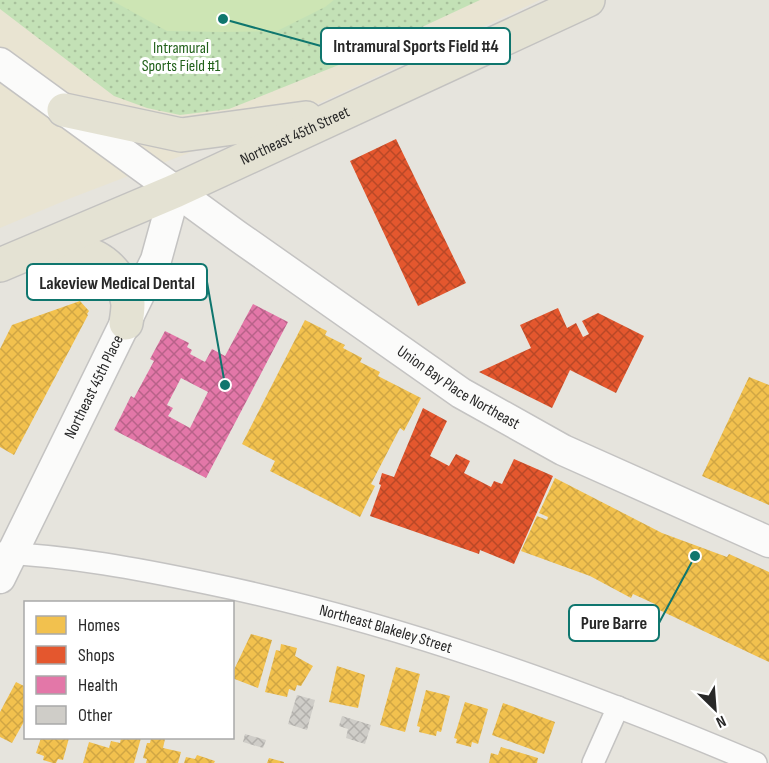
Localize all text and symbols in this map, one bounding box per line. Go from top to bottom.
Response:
callout: Intramural Sports Field #4 [321,28,510,64]
text: Intramural Sports Field #4 [333,36,499,57]
park label: Intramural Sports Field #1 [142,39,221,76]
street label: Northeast 45th Street [237,102,353,169]
callout: Lakeview Medical Dental [27,264,207,300]
text: Lakeview Medical Dental [39,273,195,294]
street label: Northeast 45th Place [60,332,127,442]
street label: Union Bay Place Northeast [394,342,523,433]
street label: Northeast Blakeley Street [317,600,455,657]
legend [24,601,234,739]
callout: Pure Barre [569,605,659,641]
text: Pure Barre [581,613,647,634]
text: Homes [78,615,120,636]
text: Shops [78,645,115,666]
text: Health [78,675,118,696]
north arrow [685,679,745,739]
text: Other [78,705,112,726]
text: N [713,711,729,732]

